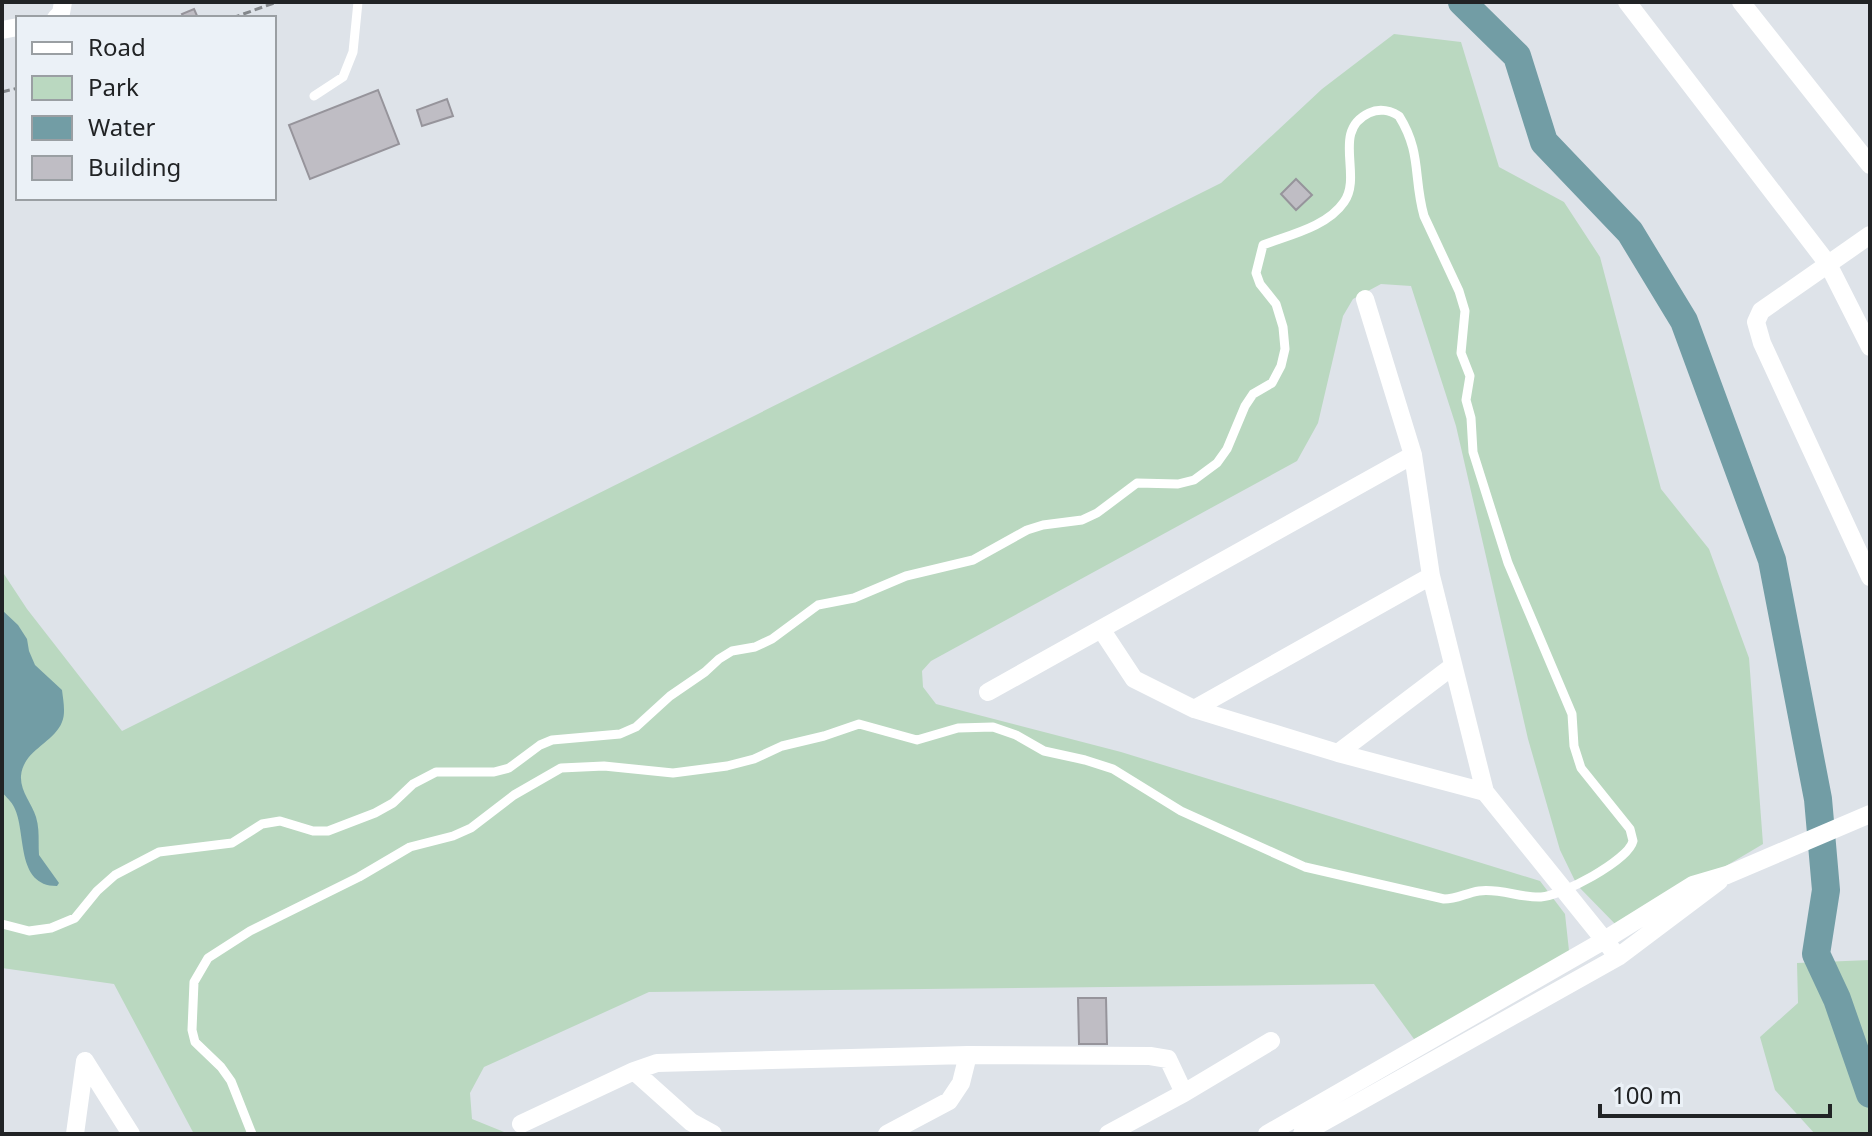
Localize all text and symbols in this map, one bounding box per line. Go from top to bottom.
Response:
legend [16,16,276,200]
text: Road [88,30,146,63]
text: Park [88,70,139,103]
text: Water [88,110,156,143]
text: Building [88,150,181,183]
scale bar [1600,1068,1830,1118]
text: 100 m [1612,1078,1682,1111]

